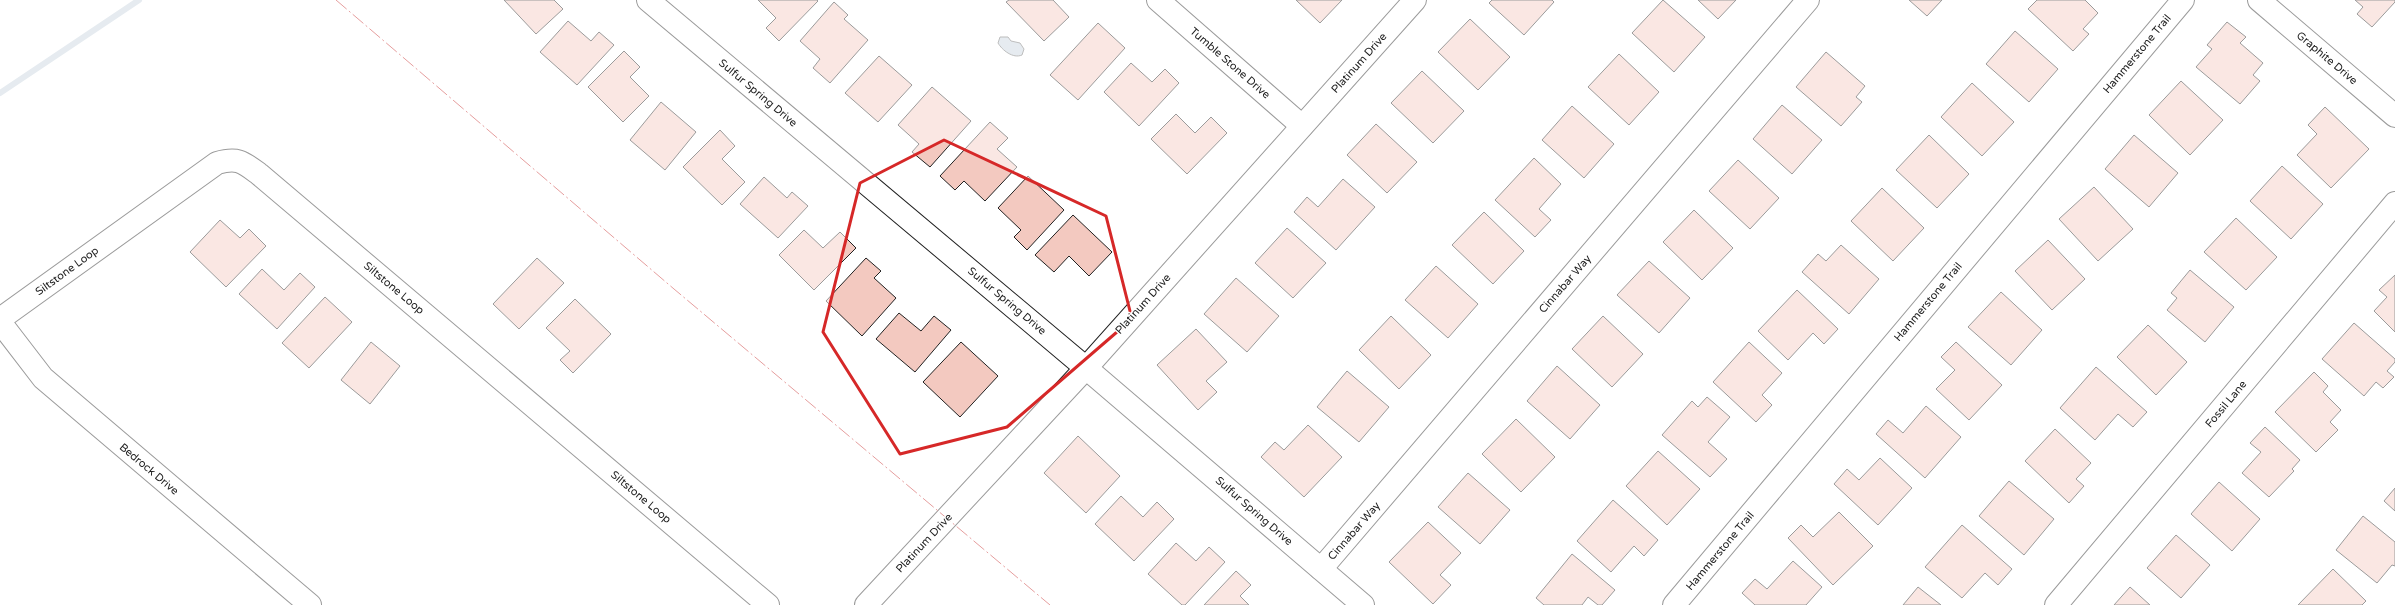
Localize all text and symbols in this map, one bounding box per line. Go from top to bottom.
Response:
street label: Hammerstone Trail [2100,12,2174,96]
street label: Tumble Stone Drive [1187,25,1273,101]
street label: Graphite Drive [2294,29,2360,87]
street label: Platinum Drive [1329,30,1389,96]
street label: Sulfur Spring Drive [716,56,800,130]
street label: Siltstone Loop [33,244,101,298]
street label: Cinnabar Way [1536,252,1594,316]
street label: Siltstone Loop [361,259,427,317]
street label: Hammerstone Trail [1891,260,1965,344]
street label: Sulfur Spring Drive [965,264,1049,338]
street label: Platinum Drive [1113,271,1173,337]
street label: Fossil Lane [2203,378,2249,430]
street label: Bedrock Drive [117,440,181,498]
street label: Siltstone Loop [608,468,674,526]
street label: Sulfur Spring Drive [1213,474,1295,548]
street label: Cinnabar Way [1325,499,1383,563]
street label: Hammerstone Trail [1683,509,1757,593]
street label: Platinum Drive [893,511,955,575]

